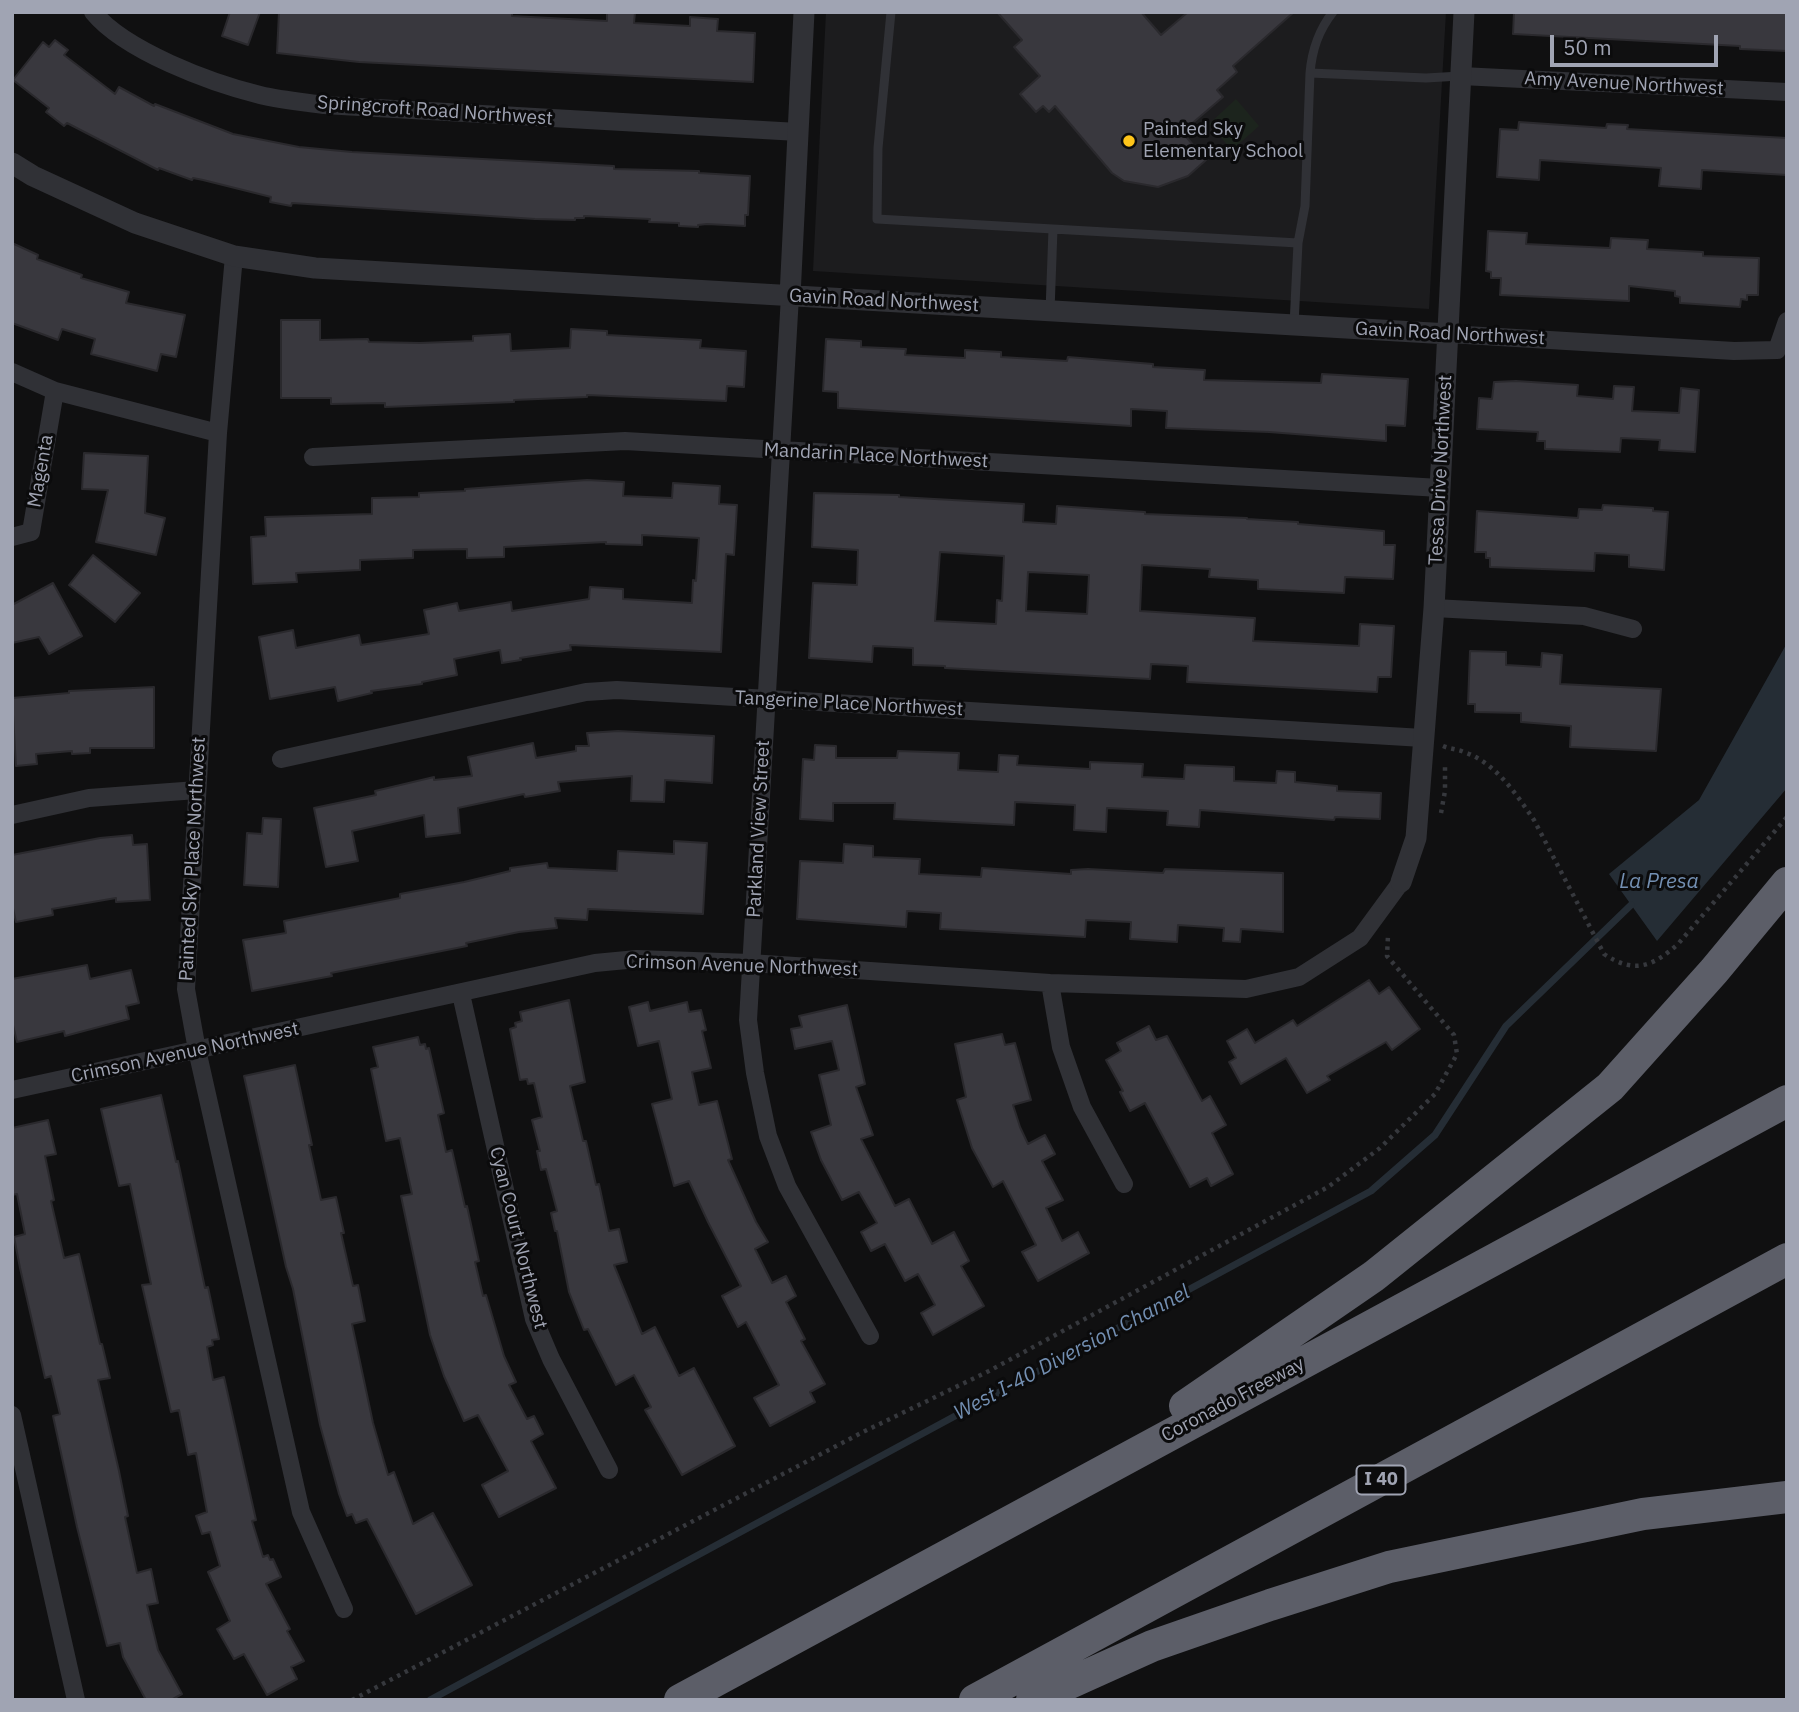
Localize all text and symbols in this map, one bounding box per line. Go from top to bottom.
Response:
scale bar [1554,21,1722,65]
text: 50 m [1563,33,1612,61]
street label: Amy Avenue Northwest [1524,67,1724,101]
street label: Springcroft Road Northwest [316,91,554,131]
place label: Painted Sky Elementary School [1143,119,1303,163]
marker: Painted Sky Elementary School [1121,133,1137,149]
street label: Gavin Road Northwest [789,285,979,317]
street label: Gavin Road Northwest [1355,318,1545,350]
street label: Tessa Drive Northwest [1425,374,1457,566]
street label: Magenta [23,433,59,509]
street label: Mandarin Place Northwest [763,439,989,473]
street label: Tangerine Place Northwest [734,687,964,721]
street label: Painted Sky Place Northwest [175,736,211,982]
street label: Parkland View Street [743,740,775,918]
water label: La Presa [1619,869,1699,895]
street label: Crimson Avenue Northwest [625,951,859,981]
street label: Crimson Avenue Northwest [69,1018,301,1088]
street label: Cyan Court Northwest [484,1144,552,1332]
water label: West I-40 Diversion Channel [950,1280,1194,1426]
street label: Coronado Freeway [1158,1353,1308,1447]
road number: I 40 [1356,1465,1406,1494]

